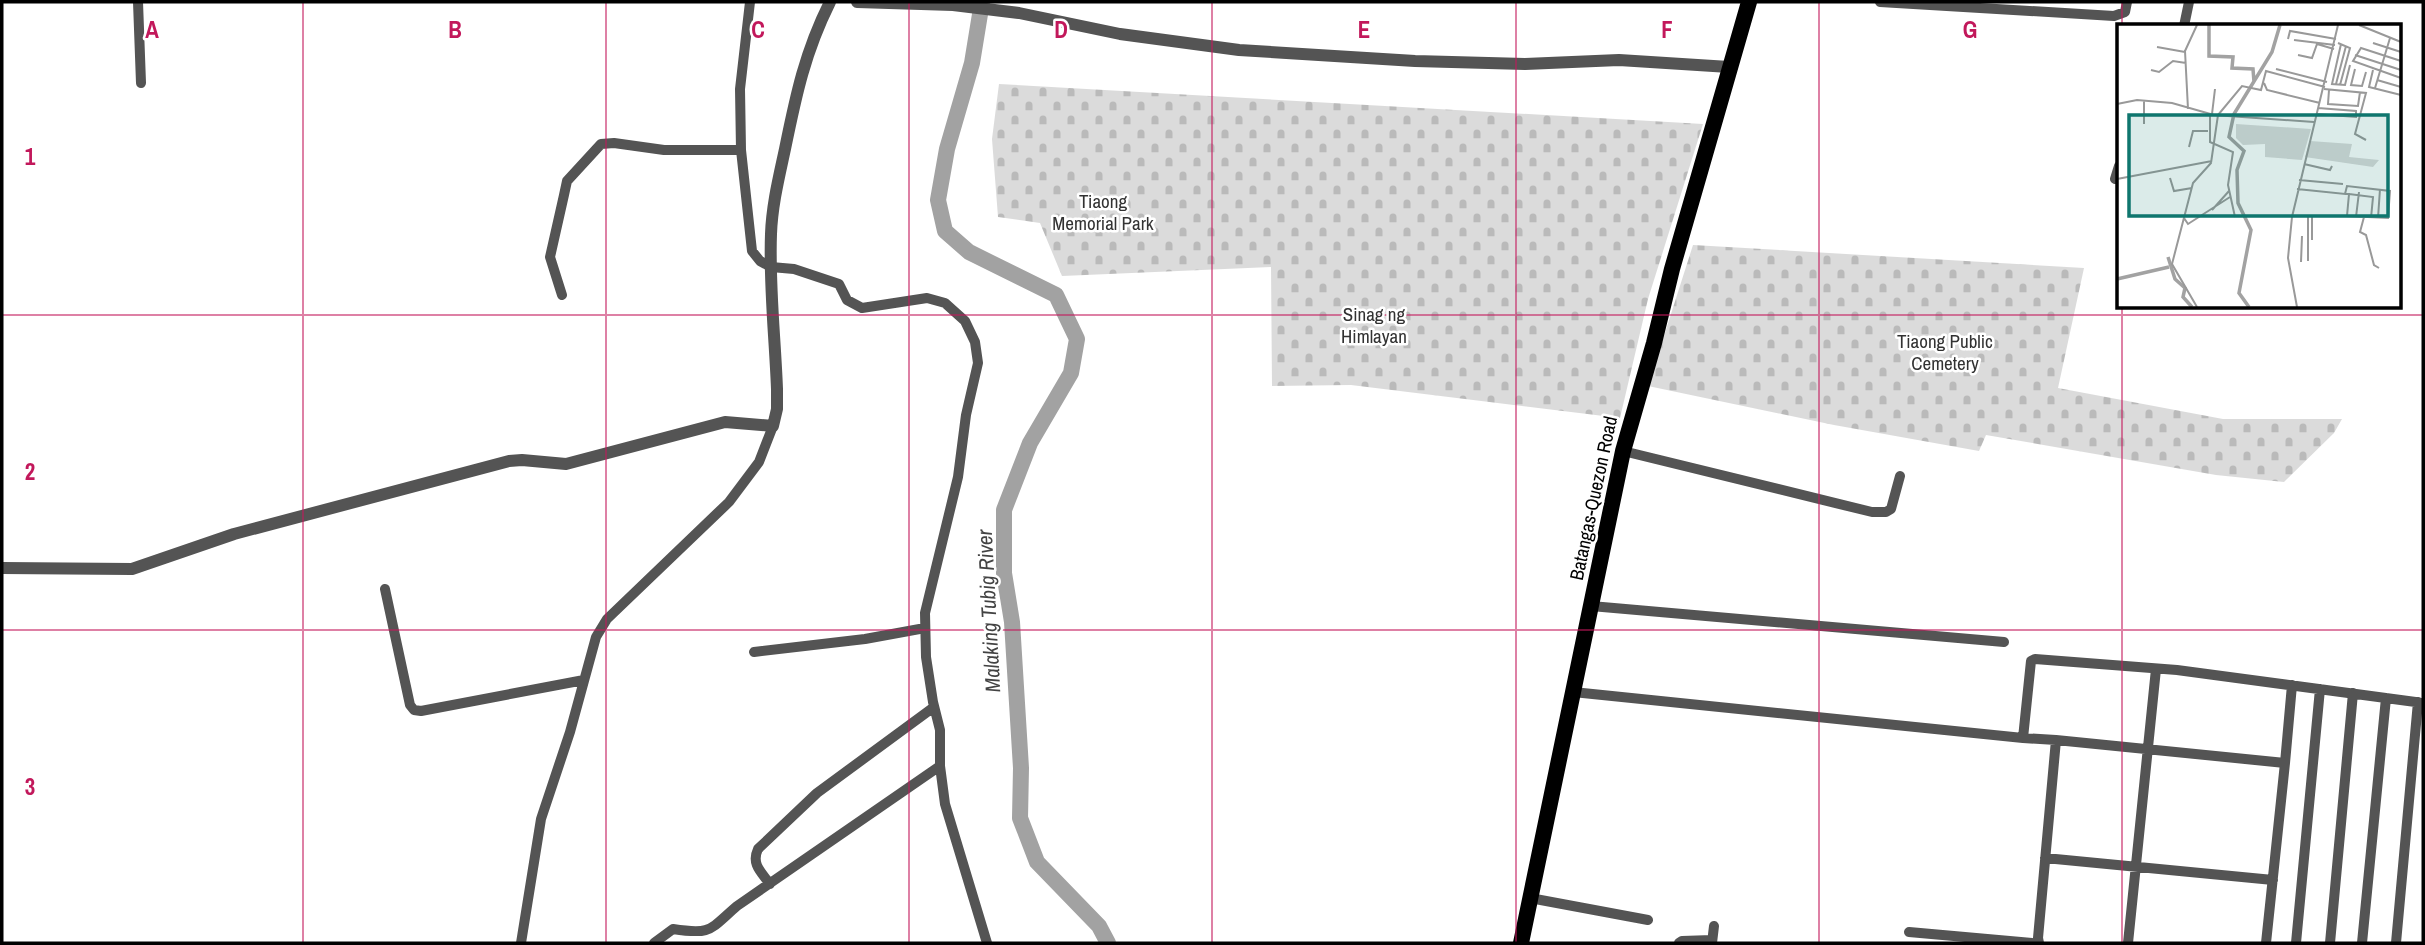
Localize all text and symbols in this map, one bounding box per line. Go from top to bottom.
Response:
text: A [145,14,159,45]
text: B [448,14,462,45]
text: C [751,14,765,45]
text: D [1054,14,1068,45]
text: E [1358,14,1370,45]
text: F [1661,14,1673,45]
text: G [1963,14,1977,45]
inset map [2117,24,2400,308]
text: 1 [25,141,36,172]
park label: Tiaong Memorial Park [1052,188,1154,236]
park label: Sinag ng Himlayan [1341,301,1407,349]
park label: Tiaong Public Cemetery [1897,328,1993,376]
street label: Batangas-Quezon Road [1563,414,1623,582]
text: 2 [25,456,35,487]
water label: Malaking Tubig River [970,528,1007,693]
text: 3 [25,771,35,802]

